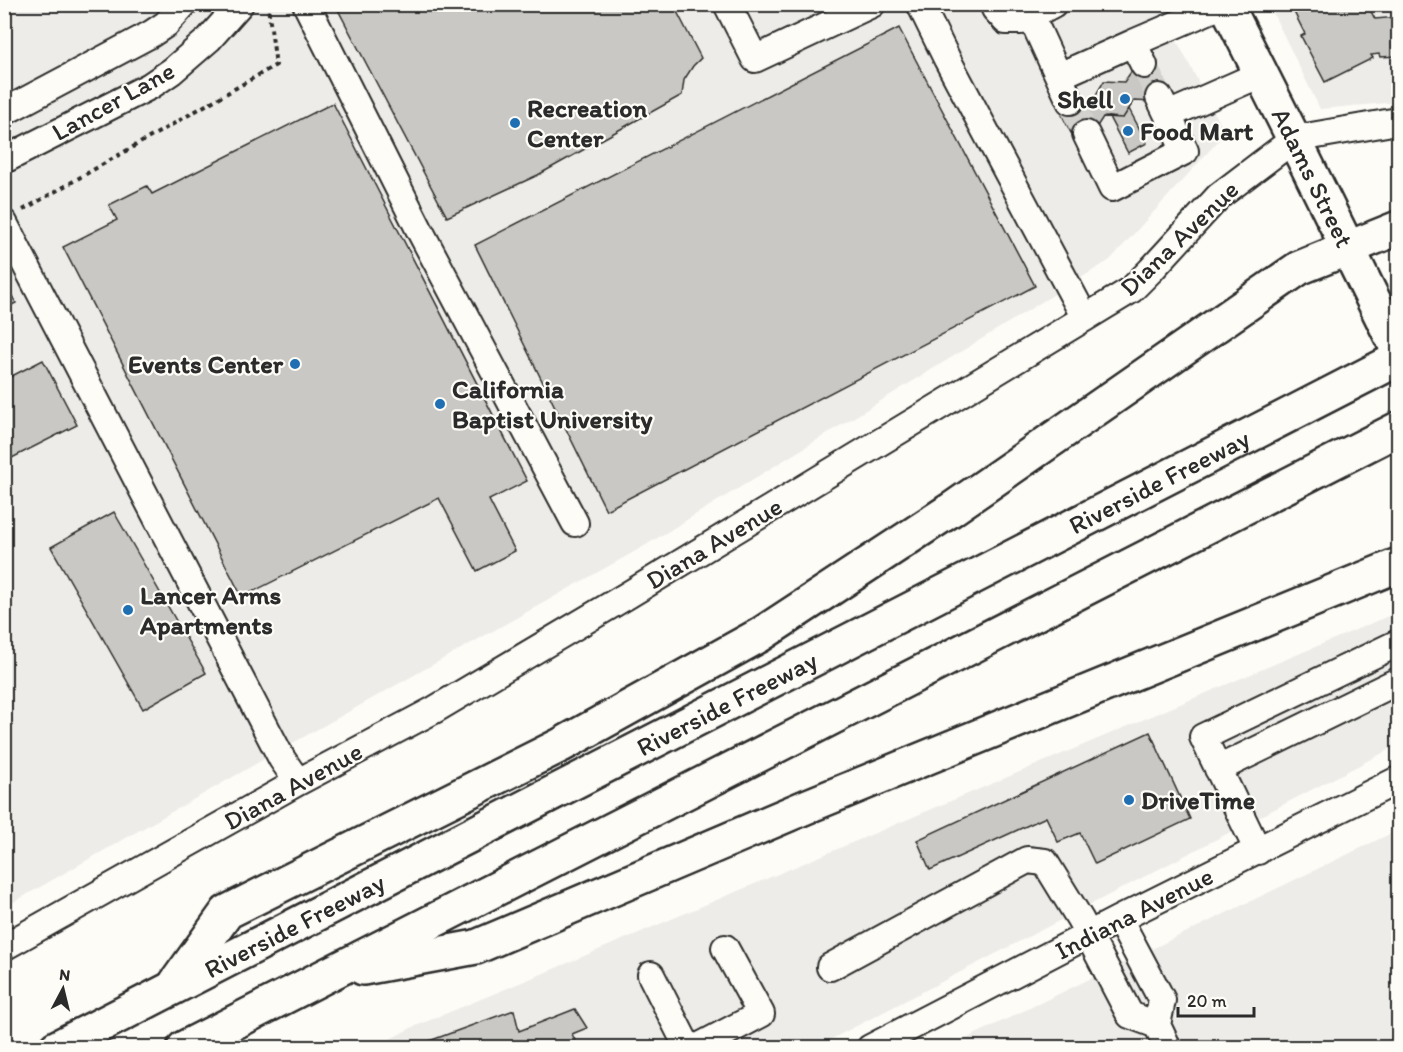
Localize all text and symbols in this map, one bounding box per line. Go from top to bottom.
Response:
street label: Lancer Lane [46,54,180,148]
place label: Shell [1057,83,1114,115]
place label: Recreation Center [527,92,647,154]
marker: Shell [1118,92,1132,106]
street label: Adams Street [1265,102,1361,253]
place label: Food Mart [1140,115,1254,147]
marker: Recreation Center [508,116,522,130]
marker: Food Mart [1121,124,1135,138]
street label: Diana Avenue [1113,173,1245,303]
place label: Events Center [128,348,284,380]
marker: Events Center [288,357,302,371]
place label: California Baptist University [452,373,653,435]
marker: California Baptist University [433,397,447,411]
street label: Riverside Freeway [1063,422,1255,541]
street label: Diana Avenue [640,490,788,596]
place label: Lancer Arms Apartments [139,579,282,641]
marker: Lancer Arms Apartments [121,603,135,617]
street label: Riverside Freeway [631,644,822,763]
street label: Diana Avenue [218,735,368,837]
place label: DriveTime [1141,784,1255,816]
marker: DriveTime [1122,793,1136,807]
street label: Indiana Avenue [1050,859,1218,967]
street label: Riverside Freeway [199,866,390,985]
north arrow [33,959,93,1019]
text: N [58,965,71,985]
scale bar [1178,980,1254,1018]
text: 20 m [1187,990,1227,1012]

